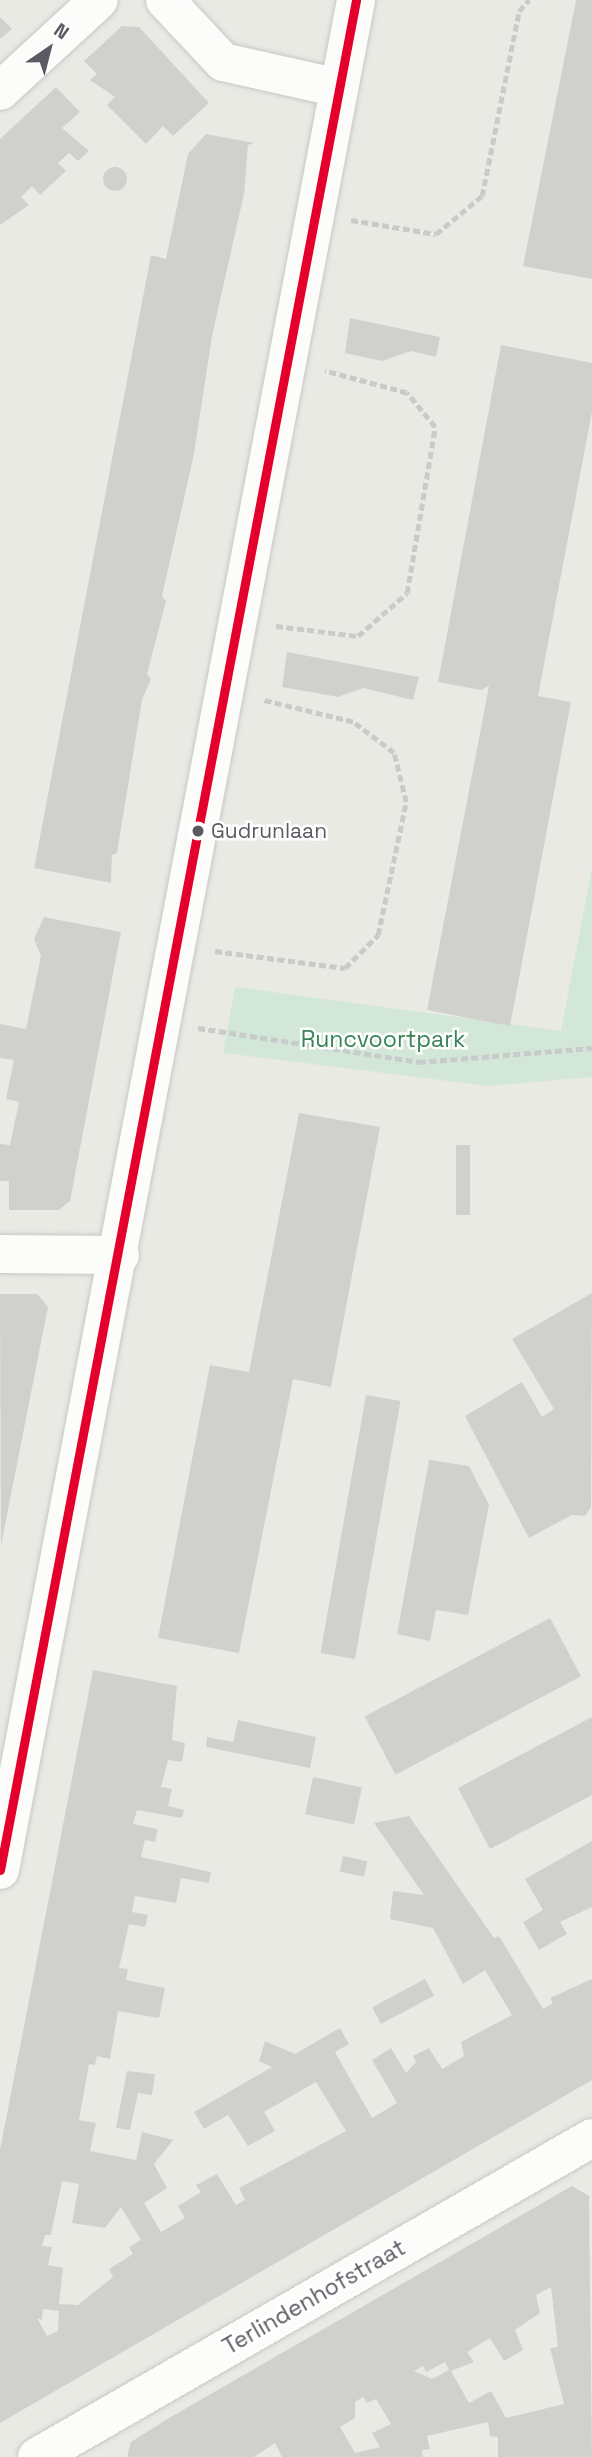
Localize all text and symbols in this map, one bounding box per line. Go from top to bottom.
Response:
north arrow [14,14,84,84]
text: N [49,17,74,45]
place label: Gudrunlaan [211,818,327,844]
marker: Gudrunlaan [191,824,205,838]
park label: Runcvoortpark [301,1025,465,1053]
street label: Terlindenhofstraat [218,2233,410,2361]

